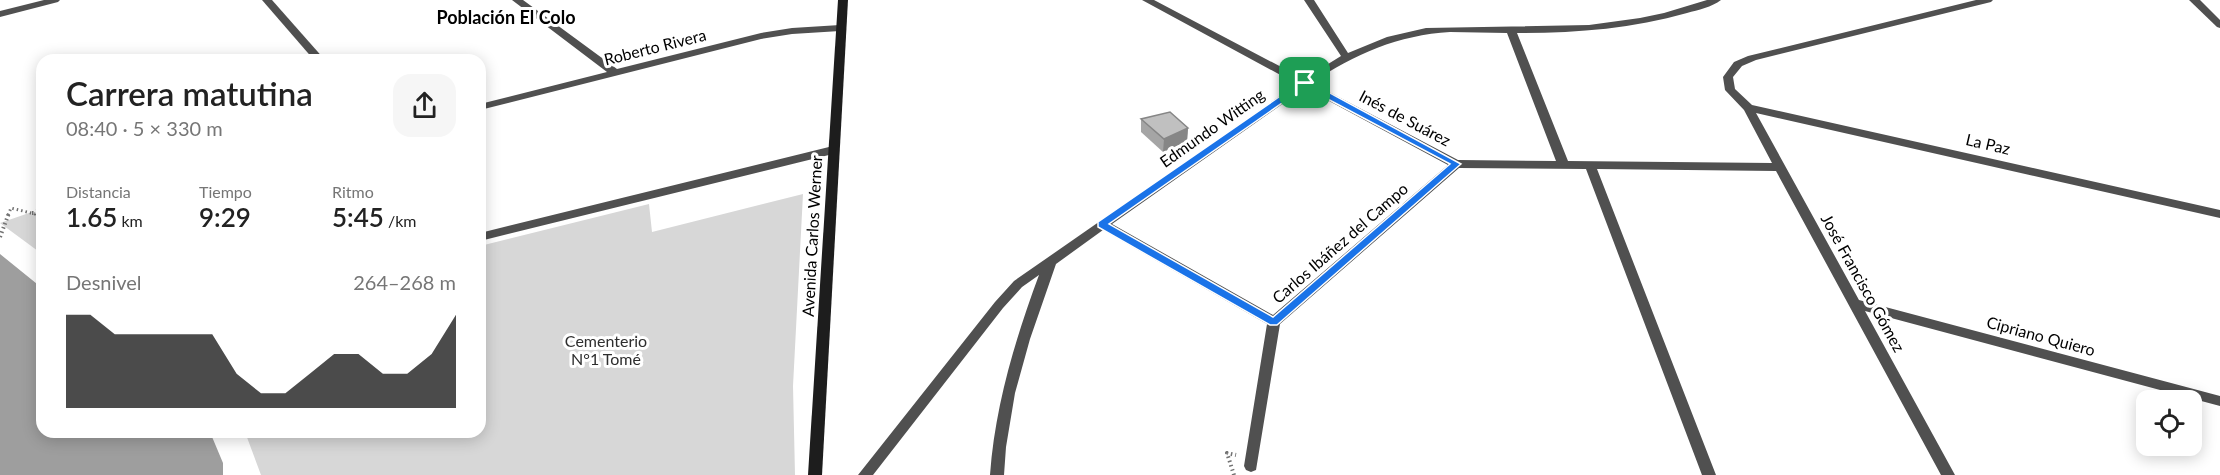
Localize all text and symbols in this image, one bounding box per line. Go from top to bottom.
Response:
district label: Población El Colo [436,6,576,28]
street label: Roberto Rivera [602,25,708,68]
pin [1279,57,1330,108]
icon: arrive [1288,66,1321,99]
text: Carrera matutina [66,73,313,113]
button: share [393,74,456,137]
street label: Edmundo Witting [1156,84,1268,171]
street label: Inés de Suárez [1356,85,1454,150]
text: 08:40 · 5 × 330 m [66,116,223,140]
street label: La Paz [1964,129,2012,158]
street label: Avenida Carlos Werner [798,155,825,317]
street label: Carlos Ibáñez del Campo [1268,179,1411,307]
text: Distancia [66,182,131,201]
text: Tiempo [199,182,252,201]
text: Ritmo [332,182,374,201]
text: 1.65 [66,201,117,233]
text: 9:29 [199,201,251,233]
text: 5:45 [332,201,384,233]
text: km [117,211,143,230]
text: /km [384,211,416,230]
street label: José Francisco Gómez [1818,211,1909,355]
text: Desnivel [66,270,142,294]
text: 264–268 m [353,270,456,294]
street label: Cipriano Quiero [1985,312,2098,359]
park label: Cementerio N°1 Tomé [565,331,647,368]
map controls [2136,390,2202,456]
button: locate [2136,390,2202,456]

